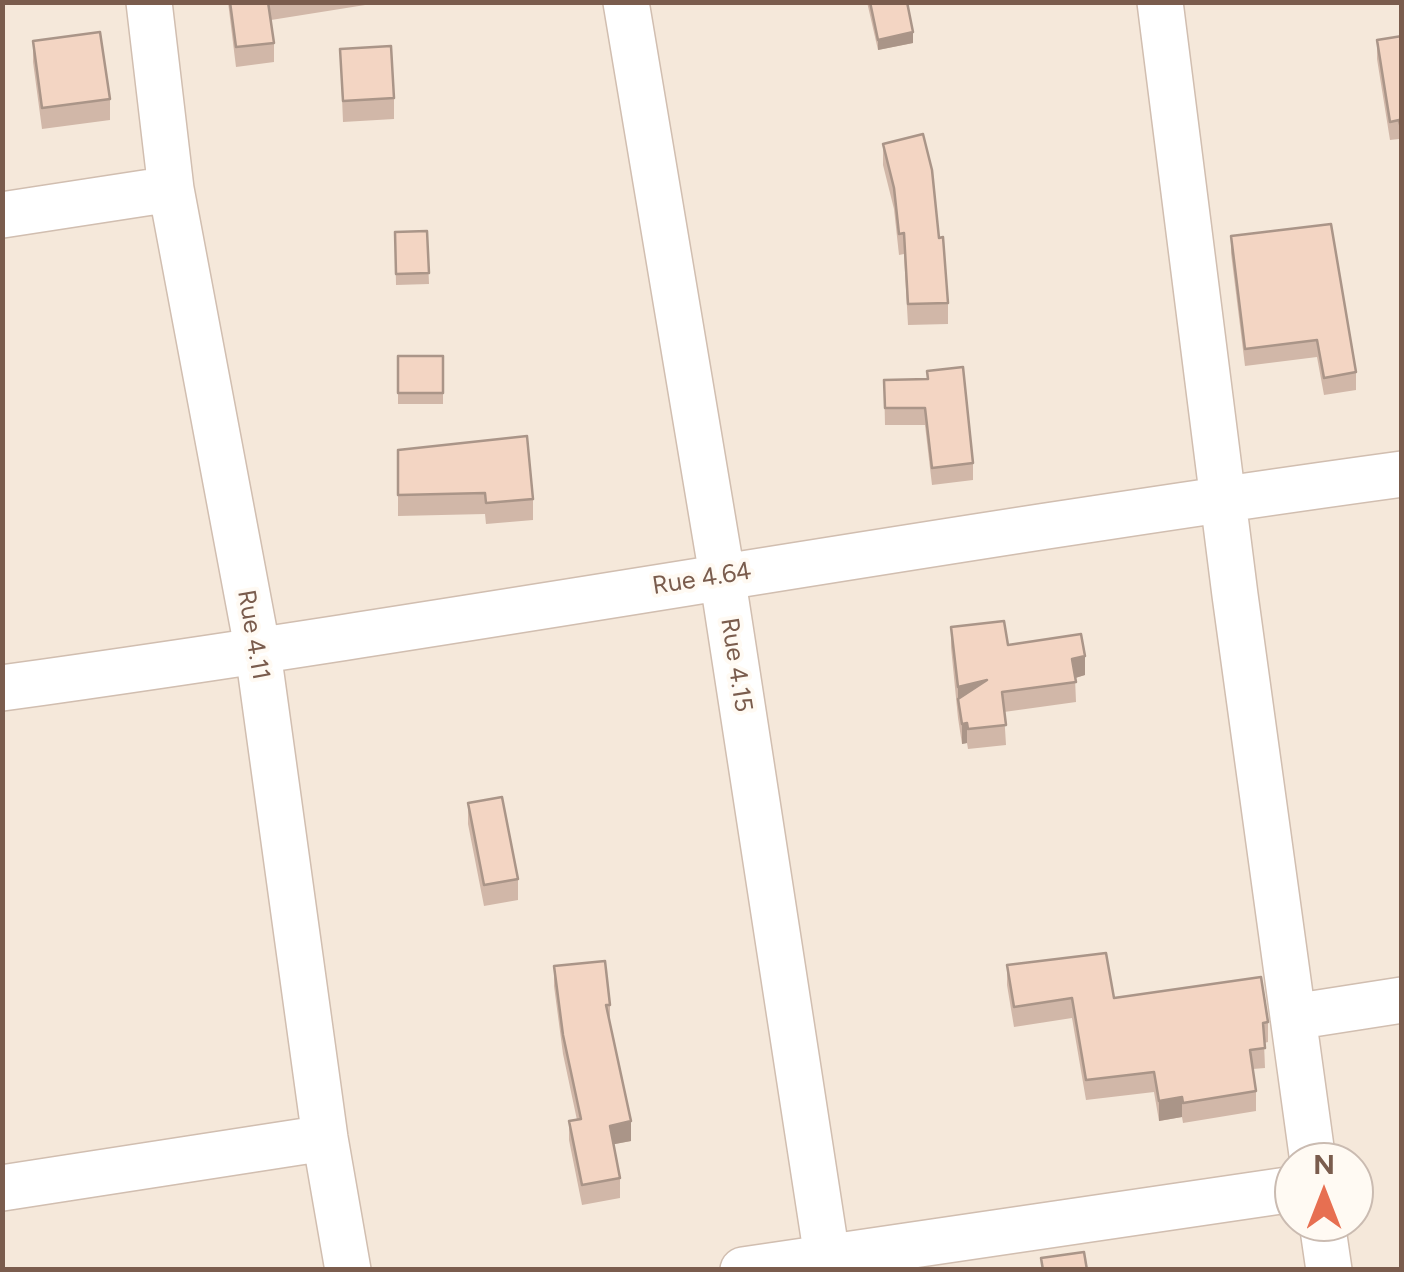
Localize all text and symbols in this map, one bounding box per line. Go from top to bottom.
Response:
street label: Rue 4.64 [650,556,754,602]
street label: Rue 4.11 [230,588,276,682]
street label: Rue 4.15 [714,616,758,714]
north arrow [1274,1142,1374,1242]
text: N [1313,1147,1335,1181]

